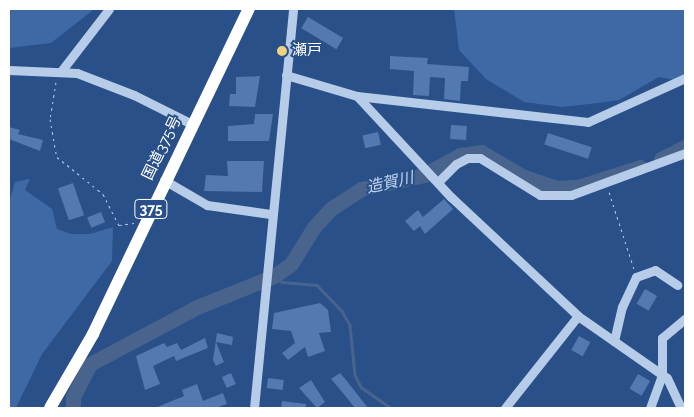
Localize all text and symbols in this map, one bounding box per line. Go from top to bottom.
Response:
place label: 瀬戸 [292,42,322,60]
marker: 瀬戸 [276,45,288,57]
street label: 国道375号 [139,113,185,183]
water label: 造賀川 [364,168,416,198]
road number: 375 [134,198,168,220]

